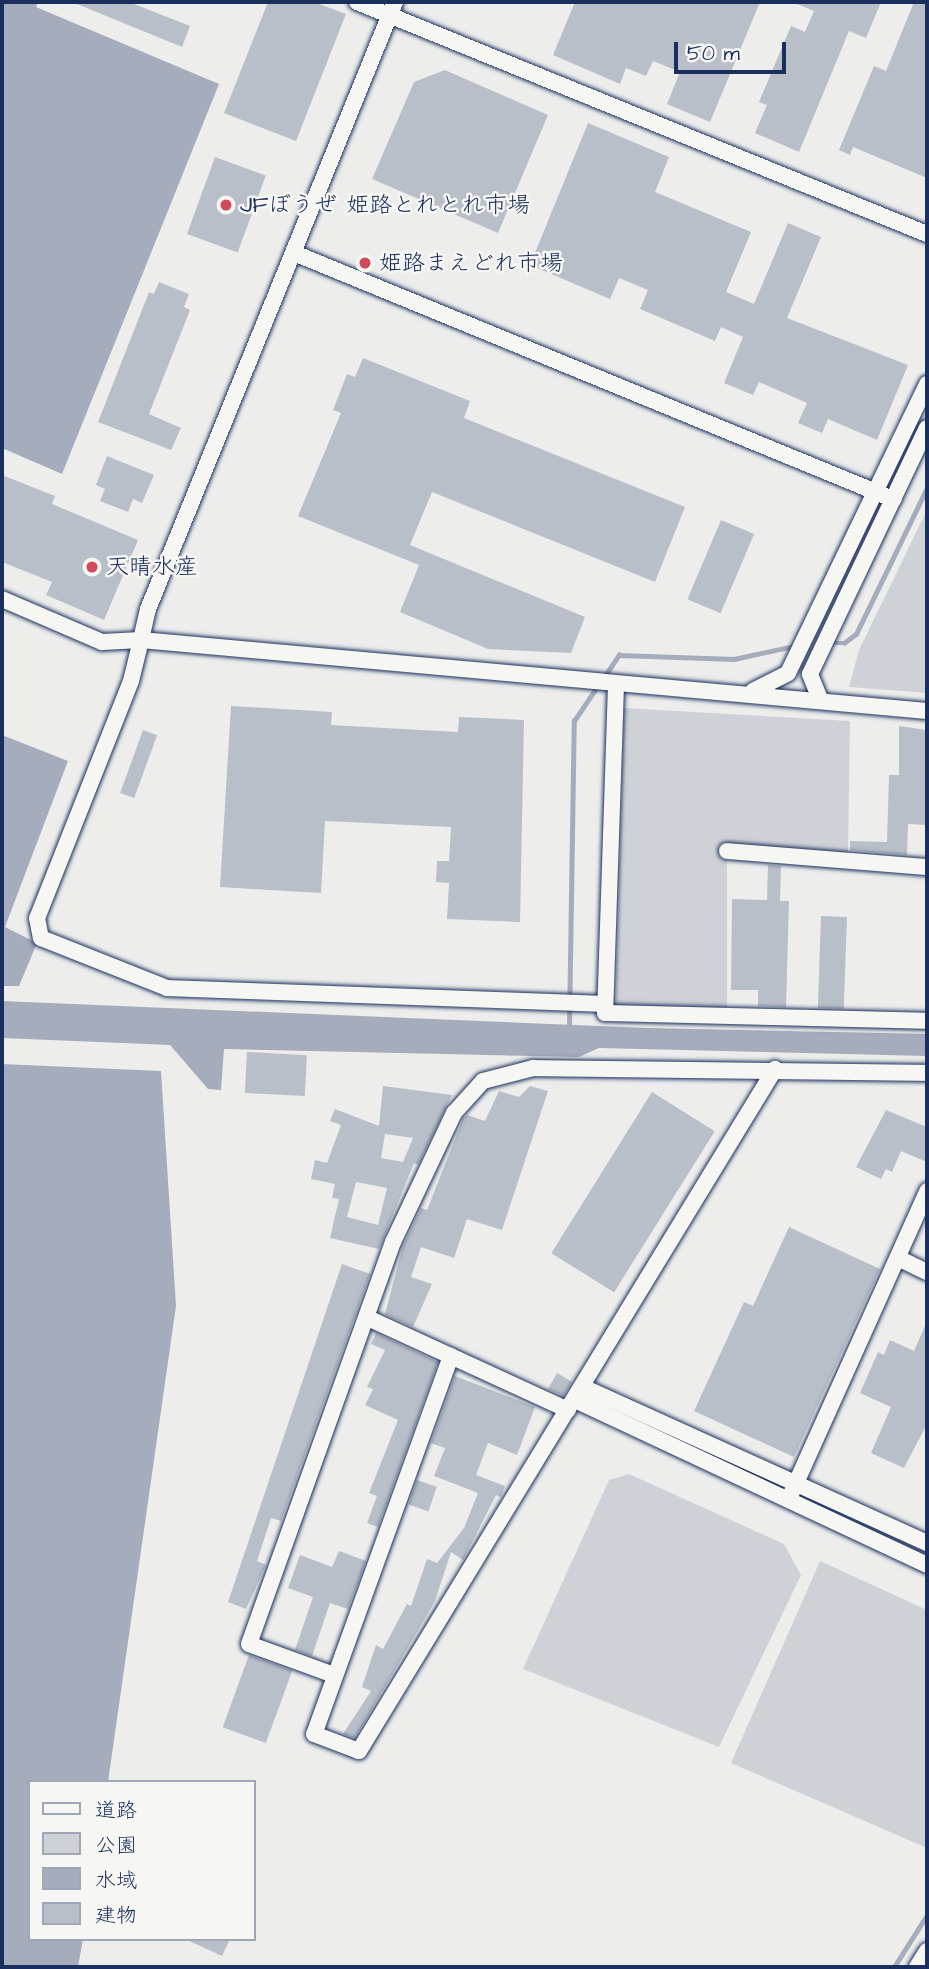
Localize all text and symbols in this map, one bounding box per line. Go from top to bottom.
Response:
scale bar [677,28,789,72]
text: 50 m [687,39,740,68]
place label: JFぼうぜ 姫路とれとれ市場 [240,191,530,219]
marker: JFぼうぜ 姫路とれとれ市場 [218,197,234,213]
place label: 姫路まえどれ市場 [379,249,563,277]
marker: 姫路まえどれ市場 [357,255,373,271]
place label: 天晴水産 [106,553,198,581]
marker: 天晴水産 [84,559,100,575]
legend [28,1780,256,1941]
text: 道路 [95,1796,137,1825]
text: 公園 [95,1831,137,1860]
text: 水域 [95,1866,137,1895]
text: 建物 [95,1901,137,1930]

